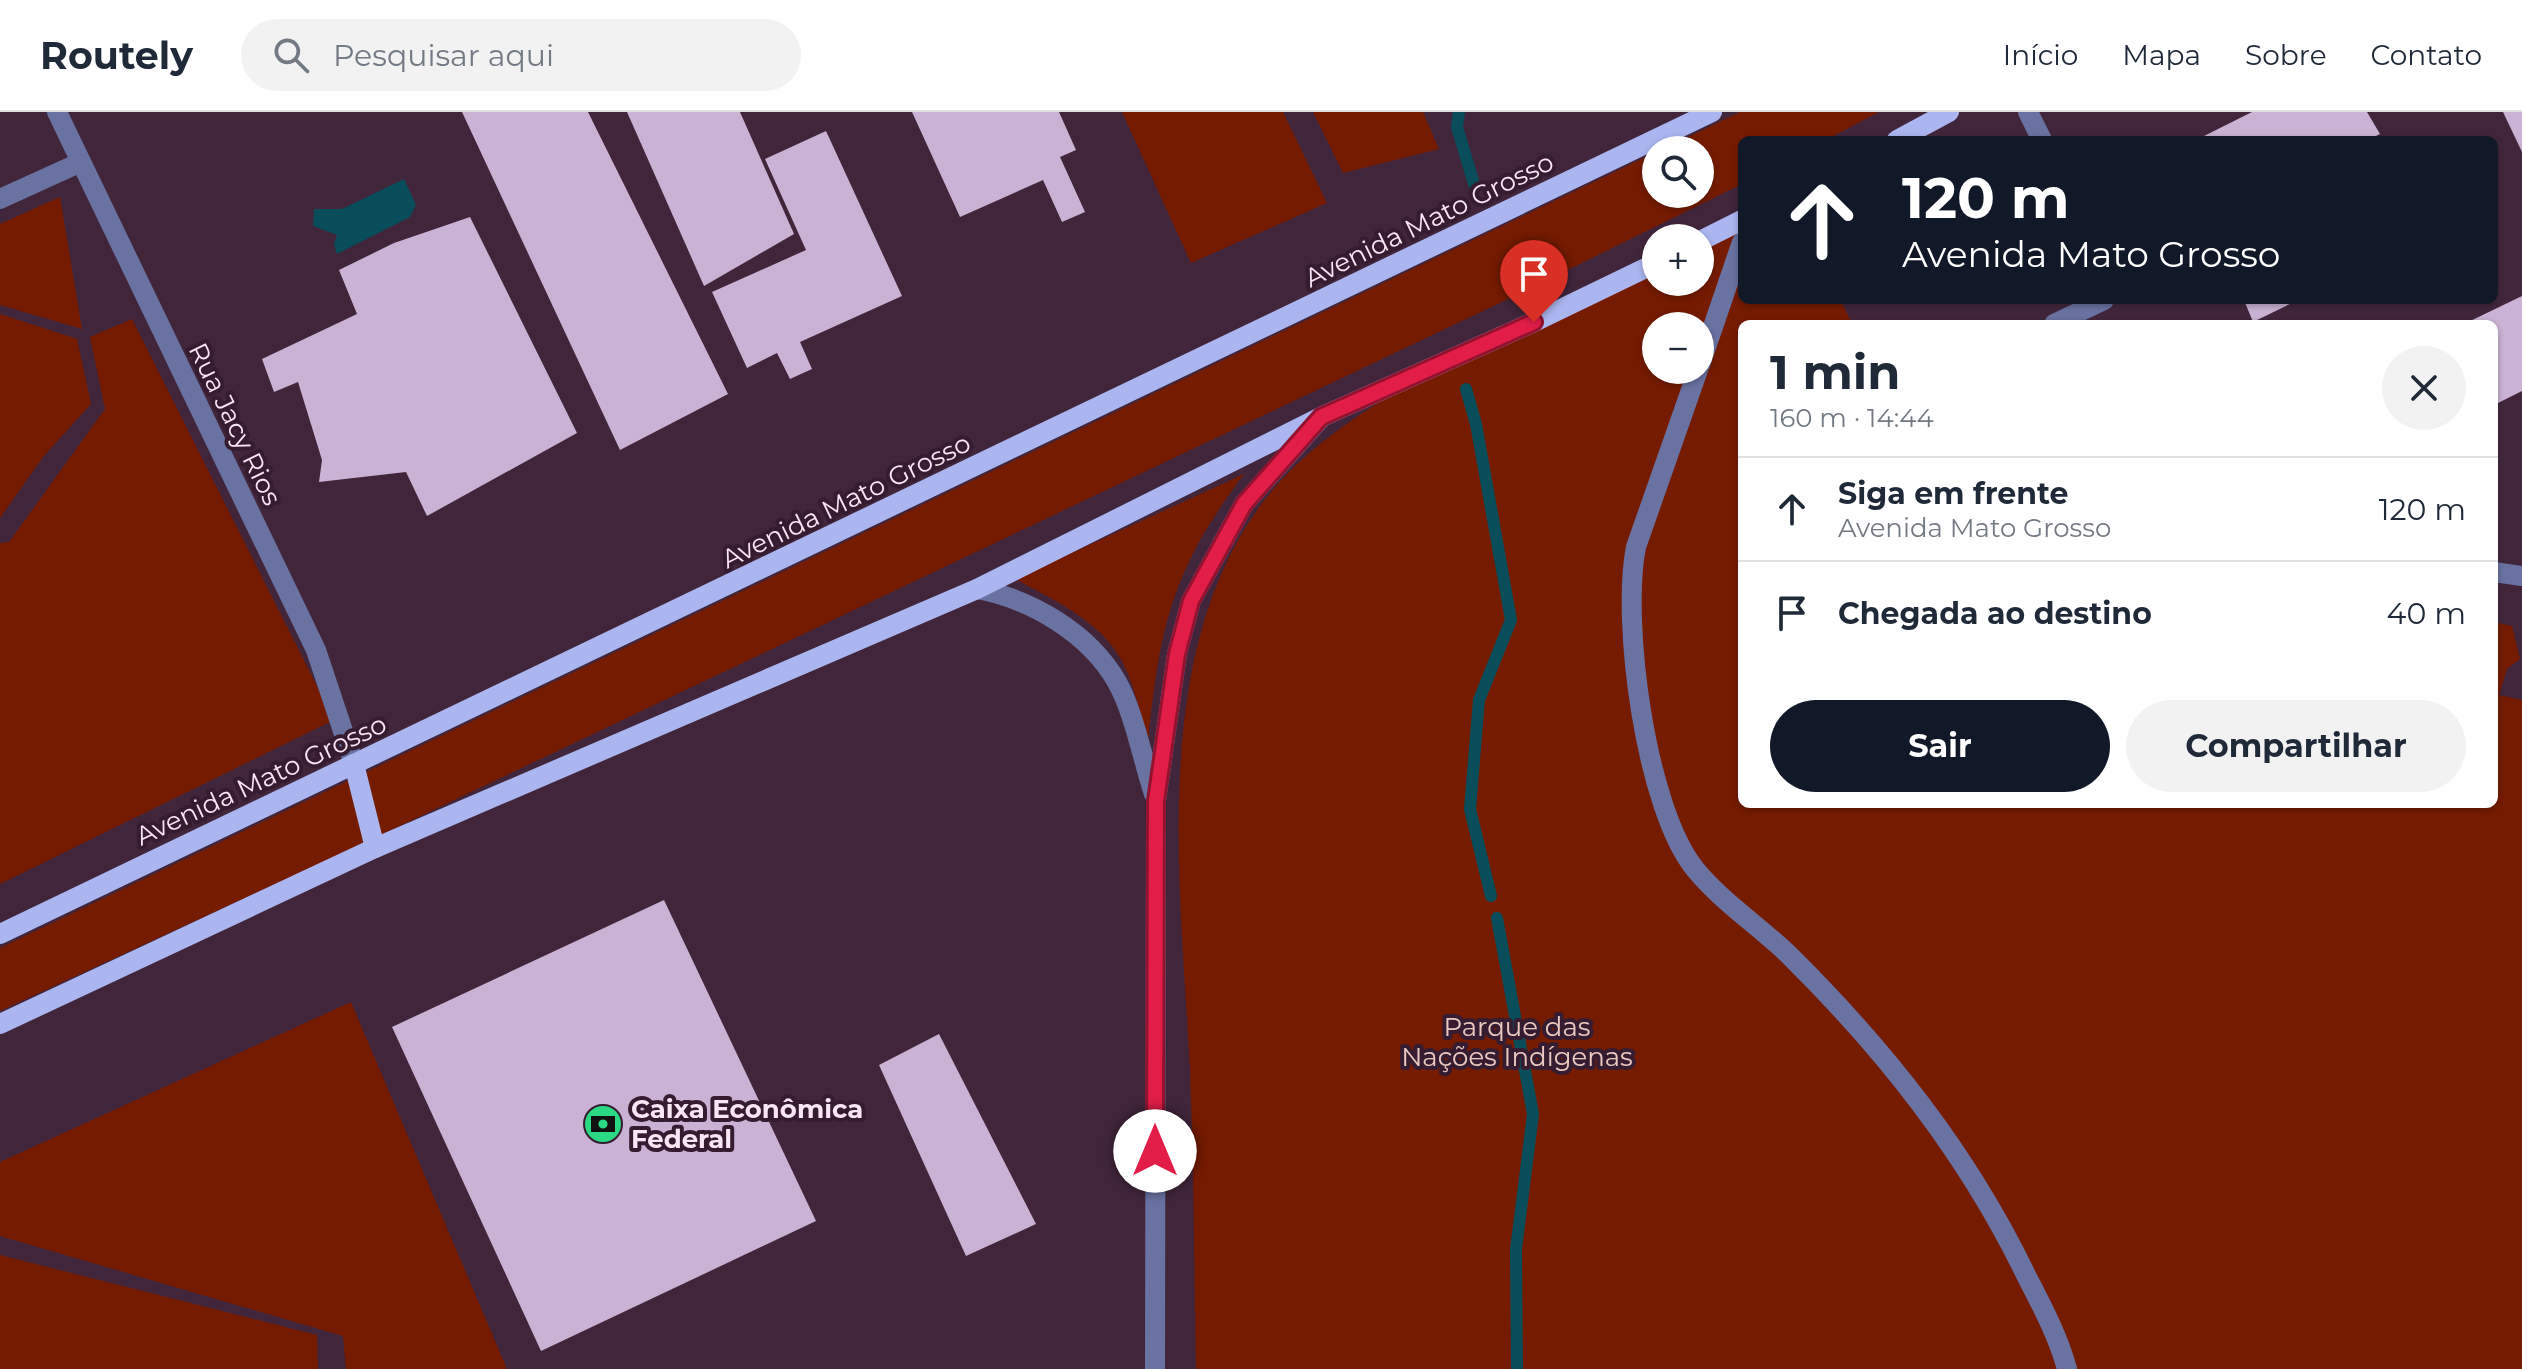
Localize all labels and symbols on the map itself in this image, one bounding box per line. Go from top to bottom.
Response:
street label: Avenida Mato Grosso [1299,146,1559,294]
pin [1500,240,1568,322]
street label: Rua Jacy Rios [182,337,288,511]
street label: Avenida Mato Grosso [716,427,976,575]
street label: Avenida Mato Grosso [130,708,392,852]
park label: Parque das Nações Indígenas [1401,1011,1633,1073]
place label: Caixa Econômica Federal [631,1093,863,1155]
bank icon: Caixa Econômica Federal [582,1103,624,1145]
position arrow [1113,1109,1197,1193]

